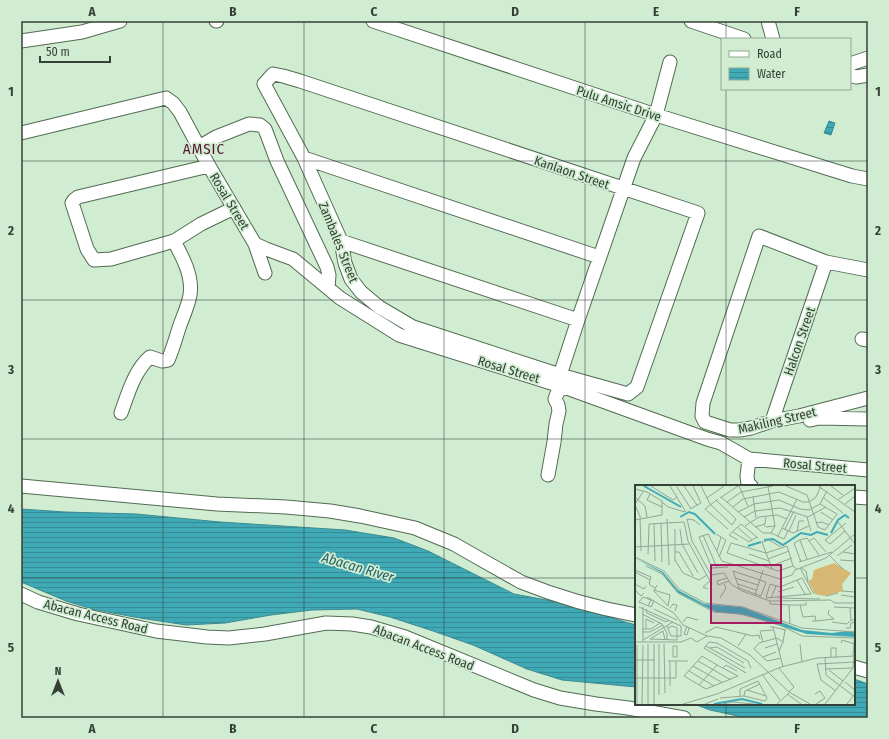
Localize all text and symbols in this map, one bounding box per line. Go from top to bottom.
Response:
text: A [87,4,96,19]
text: B [229,4,237,19]
text: C [371,4,378,19]
text: D [511,4,519,19]
text: E [653,4,659,19]
text: F [794,4,800,19]
scale bar [40,38,110,64]
legend [721,38,851,90]
text: 50 m [46,45,70,59]
text: Road [757,47,782,61]
text: Water [757,67,786,81]
street label: Pulu Amsic Drive [575,83,663,124]
text: 1 [8,84,14,99]
text: 1 [875,84,881,99]
district label: AMSIC [183,140,225,158]
street label: Kanlaon Street [532,153,612,193]
street label: Rosal Street [207,170,253,233]
street label: Zambales Street [316,200,362,285]
text: 2 [7,223,14,238]
text: 2 [874,223,881,238]
street label: Halcon Street [781,304,818,377]
street label: Rosal Street [476,353,542,386]
text: 3 [7,362,14,377]
text: 3 [874,362,881,377]
street label: Makiling Street [737,404,818,437]
street label: Rosal Street [782,455,848,476]
inset map [635,485,855,705]
text: 4 [8,501,15,516]
text: 4 [875,501,882,516]
water label: Abacan River [319,549,397,586]
street label: Abacan Access Road [42,596,149,637]
street label: Abacan Access Road [371,621,476,674]
text: 5 [8,640,14,655]
text: 5 [875,640,881,655]
north arrow [38,661,78,701]
text: N [55,665,61,678]
text: A [87,721,96,736]
text: B [229,721,237,736]
text: C [371,721,378,736]
text: D [511,721,519,736]
text: E [653,721,659,736]
text: F [794,721,800,736]

